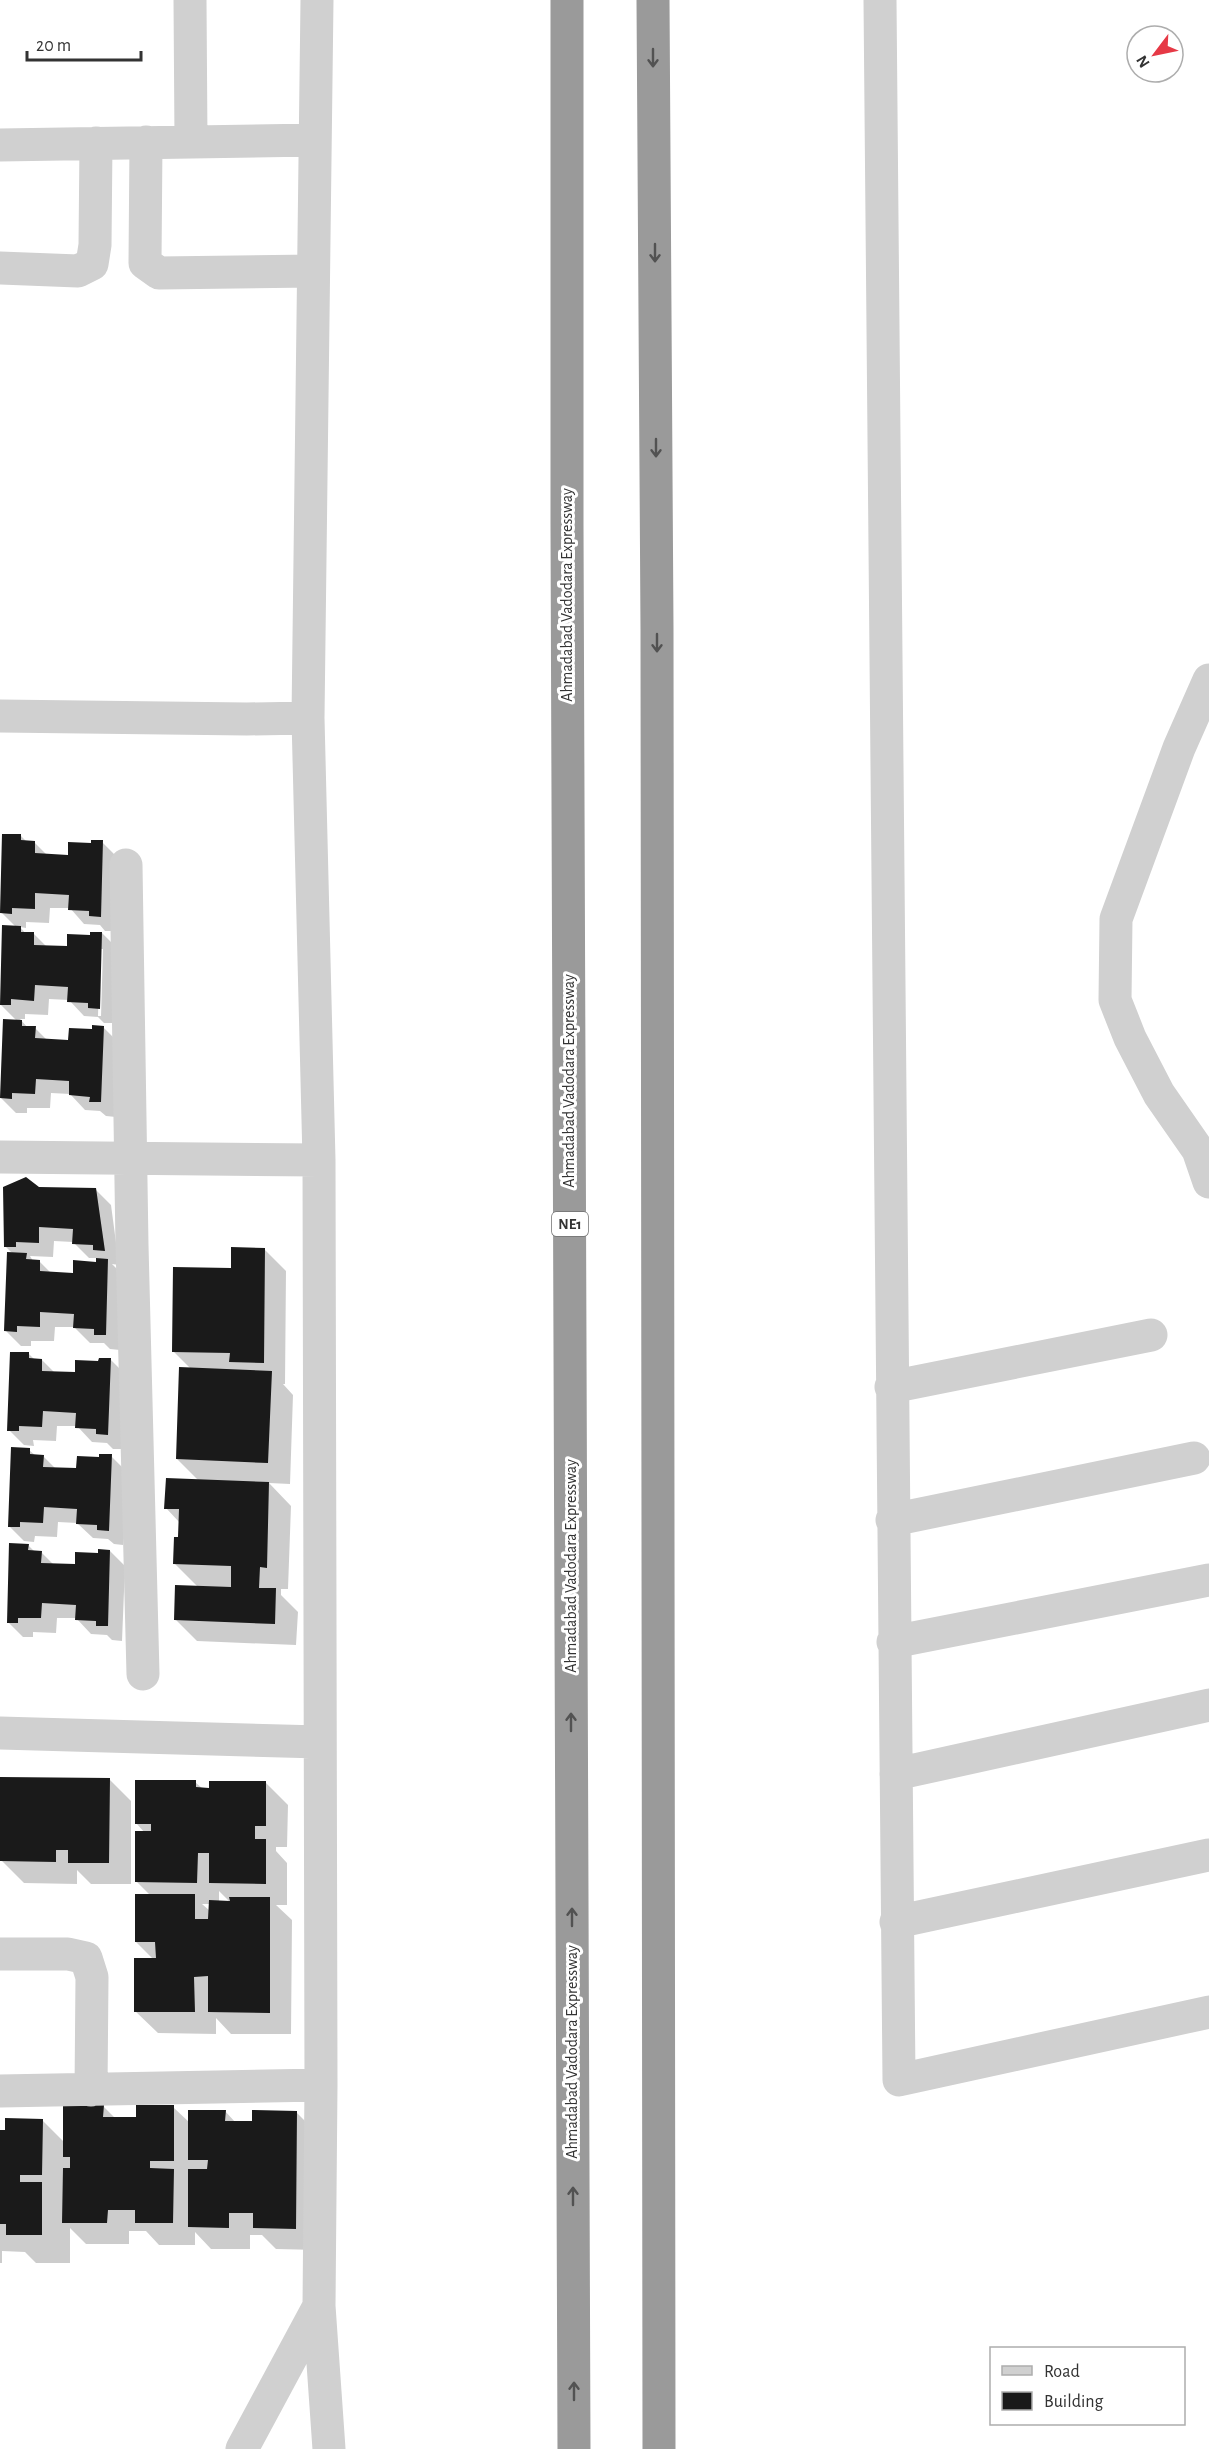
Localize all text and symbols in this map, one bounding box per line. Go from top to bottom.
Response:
scale bar [27,24,141,62]
north arrow [1125,24,1185,84]
text: 20 m [36,37,71,55]
one-way arrow [647,48,659,68]
text: N [1133,52,1153,70]
one-way arrow [649,243,660,263]
one-way arrow [650,438,662,458]
street label: Ahmadabad Vadodara Expressway [559,488,576,702]
one-way arrow [651,633,663,653]
street label: Ahmadabad Vadodara Expressway [561,974,578,1188]
road number: NE1 [552,1212,588,1236]
street label: Ahmadabad Vadodara Expressway [563,1459,580,1673]
one-way arrow [565,1712,577,1732]
one-way arrow [566,1907,578,1927]
street label: Ahmadabad Vadodara Expressway [564,1945,581,2159]
one-way arrow [567,2186,579,2206]
legend [990,2347,1185,2425]
text: Road [1044,2363,1080,2381]
one-way arrow [568,2381,580,2401]
text: Building [1044,2393,1104,2411]

